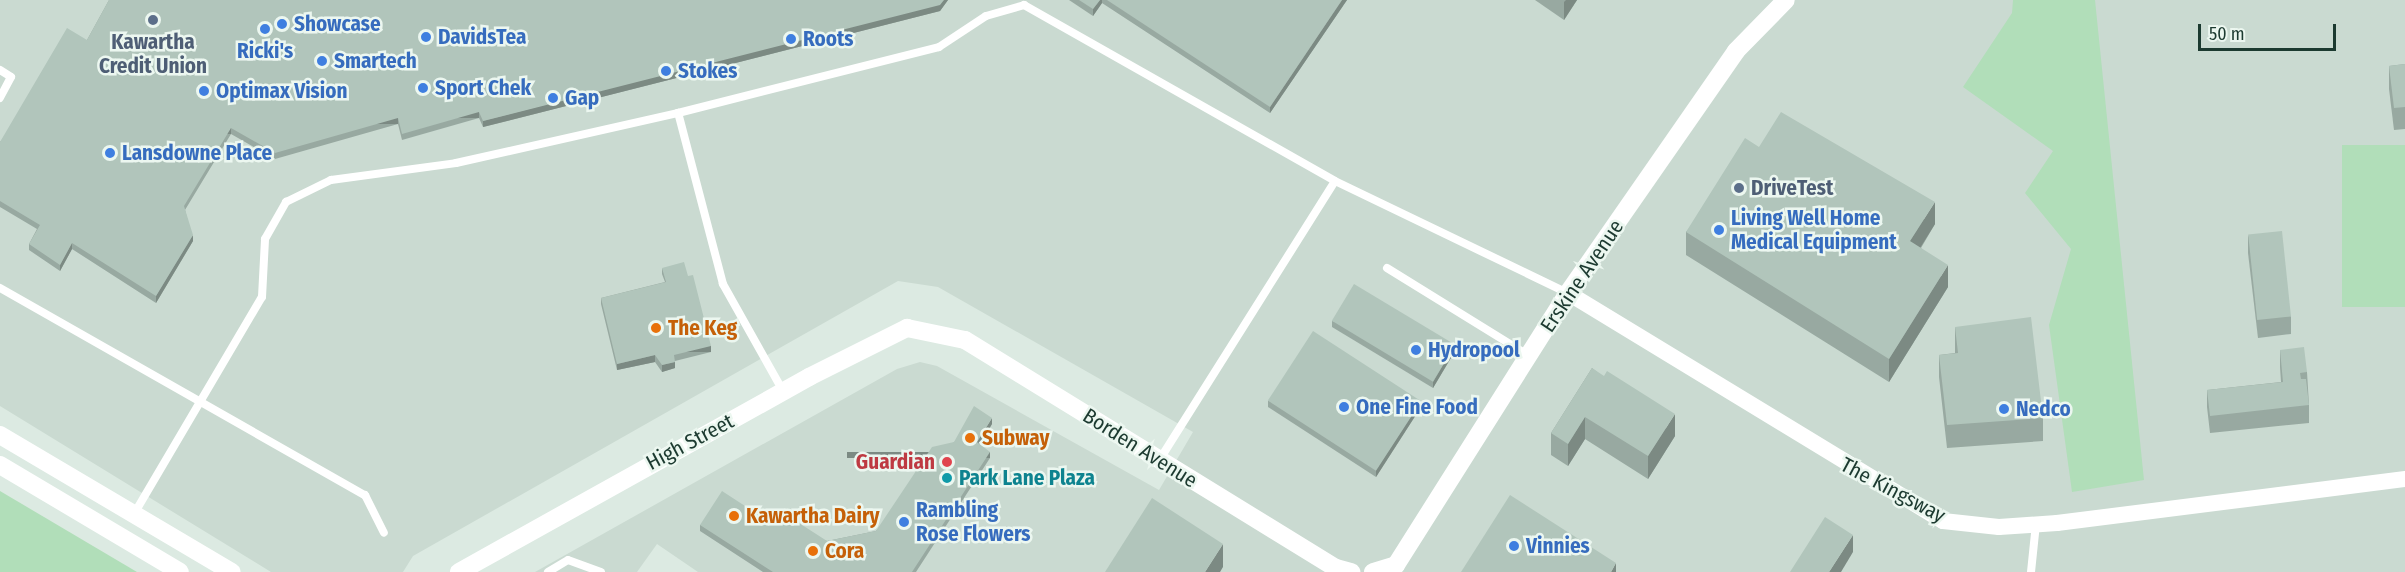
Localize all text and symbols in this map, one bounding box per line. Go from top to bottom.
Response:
place label: Showcase [294,11,381,37]
scale bar [2201,12,2339,50]
marker: Kawartha Credit Union [146,13,160,27]
marker: Showcase [275,17,289,31]
marker: Ricki's [258,22,272,36]
text: 50 m [2209,23,2245,45]
place label: DavidsTea [438,24,526,50]
place label: Roots [803,26,854,52]
place label: Kawartha Credit Union [99,29,207,79]
marker: DavidsTea [419,30,433,44]
marker: Roots [784,32,798,46]
place label: Ricki's [237,38,293,64]
place label: Smartech [334,48,417,74]
marker: Smartech [315,54,329,68]
place label: Stokes [678,58,737,84]
marker: Stokes [659,64,673,78]
place label: Sport Chek [435,75,531,101]
place label: Optimax Vision [216,78,347,104]
marker: Sport Chek [416,81,430,95]
marker: Optimax Vision [197,84,211,98]
place label: Gap [565,85,599,111]
marker: Gap [546,91,560,105]
place label: Lansdowne Place [122,140,272,166]
marker: Lansdowne Place [103,146,117,160]
place label: DriveTest [1751,175,1833,201]
marker: DriveTest [1732,181,1746,195]
place label: Living Well Home Medical Equipment [1731,205,1897,255]
street label: Erskine Avenue [1535,215,1629,337]
marker: Living Well Home Medical Equipment [1712,223,1726,237]
place label: The Keg [668,315,737,341]
marker: The Keg [649,321,663,335]
place label: Hydropool [1428,337,1520,363]
marker: Hydropool [1409,343,1423,357]
place label: One Fine Food [1356,394,1478,420]
place label: Nedco [2016,396,2071,422]
marker: One Fine Food [1337,400,1351,414]
marker: Nedco [1997,402,2011,416]
street label: Borden Avenue [1078,403,1202,493]
street label: High Street [642,408,738,476]
place label: Subway [982,425,1049,451]
marker: Subway [963,431,977,445]
place label: Guardian [856,449,935,475]
street label: The Kingsway [1836,452,1950,528]
marker: Guardian [940,455,954,469]
place label: Park Lane Plaza [959,465,1095,491]
marker: Park Lane Plaza [940,471,954,485]
place label: Rambling Rose Flowers [916,497,1031,547]
place label: Kawartha Dairy [746,503,880,529]
marker: Kawartha Dairy [727,509,741,523]
marker: Rambling Rose Flowers [897,515,911,529]
place label: Vinnies [1526,533,1590,559]
place label: Cora [825,538,864,564]
marker: Vinnies [1507,539,1521,553]
marker: Cora [806,544,820,558]

